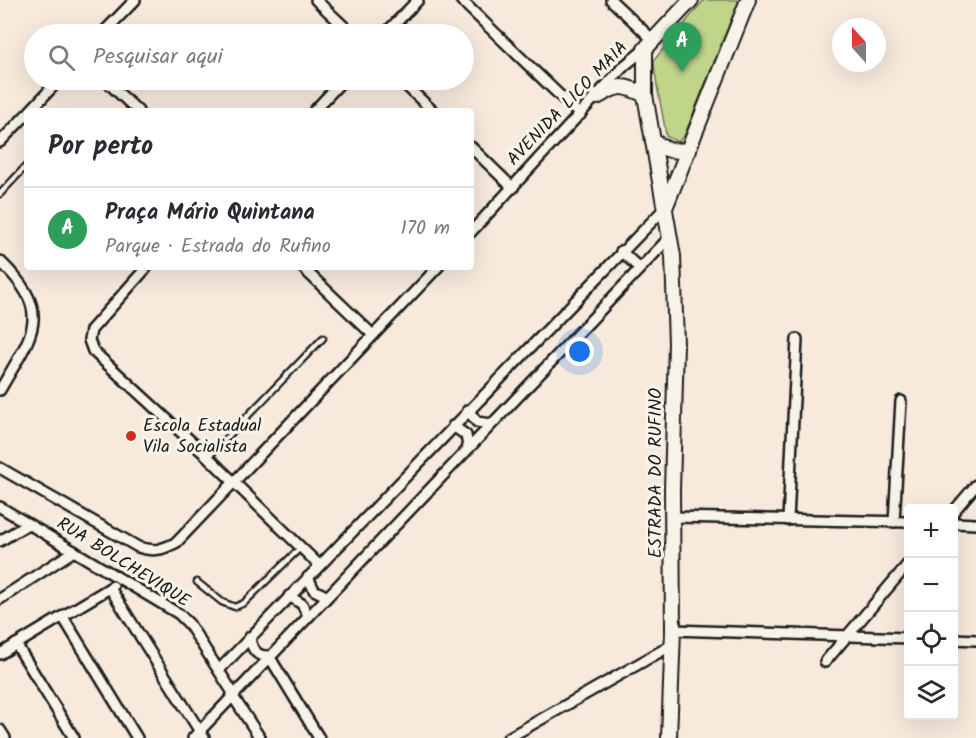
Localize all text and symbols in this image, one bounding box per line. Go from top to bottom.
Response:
north arrow [832,18,886,72]
pin: A [662,22,702,72]
search box [24,24,474,90]
street label: AVENIDA LICO MAIA [500,35,636,173]
text: Pesquisar aqui [93,40,223,75]
icon: search [45,41,78,74]
text: Por perto [48,126,153,168]
text: Praça Mário Quintana [105,196,315,231]
text: A [61,213,74,245]
text: 170 m [401,213,450,245]
text: Parque · Estrada do Rufino [105,231,331,263]
your location [565,337,594,366]
street label: ESTRADA DO RUFINO [642,388,671,558]
place label: Escola Estadual Vila Socialista [143,412,262,462]
marker: Escola Estadual Vila Socialista [124,429,138,443]
map controls [904,504,958,720]
button: + [904,504,958,558]
street label: RUA BOLCHEVIQUE [50,510,196,616]
button: − [904,558,958,612]
button: locate [904,612,958,666]
button: layers [904,666,958,720]

